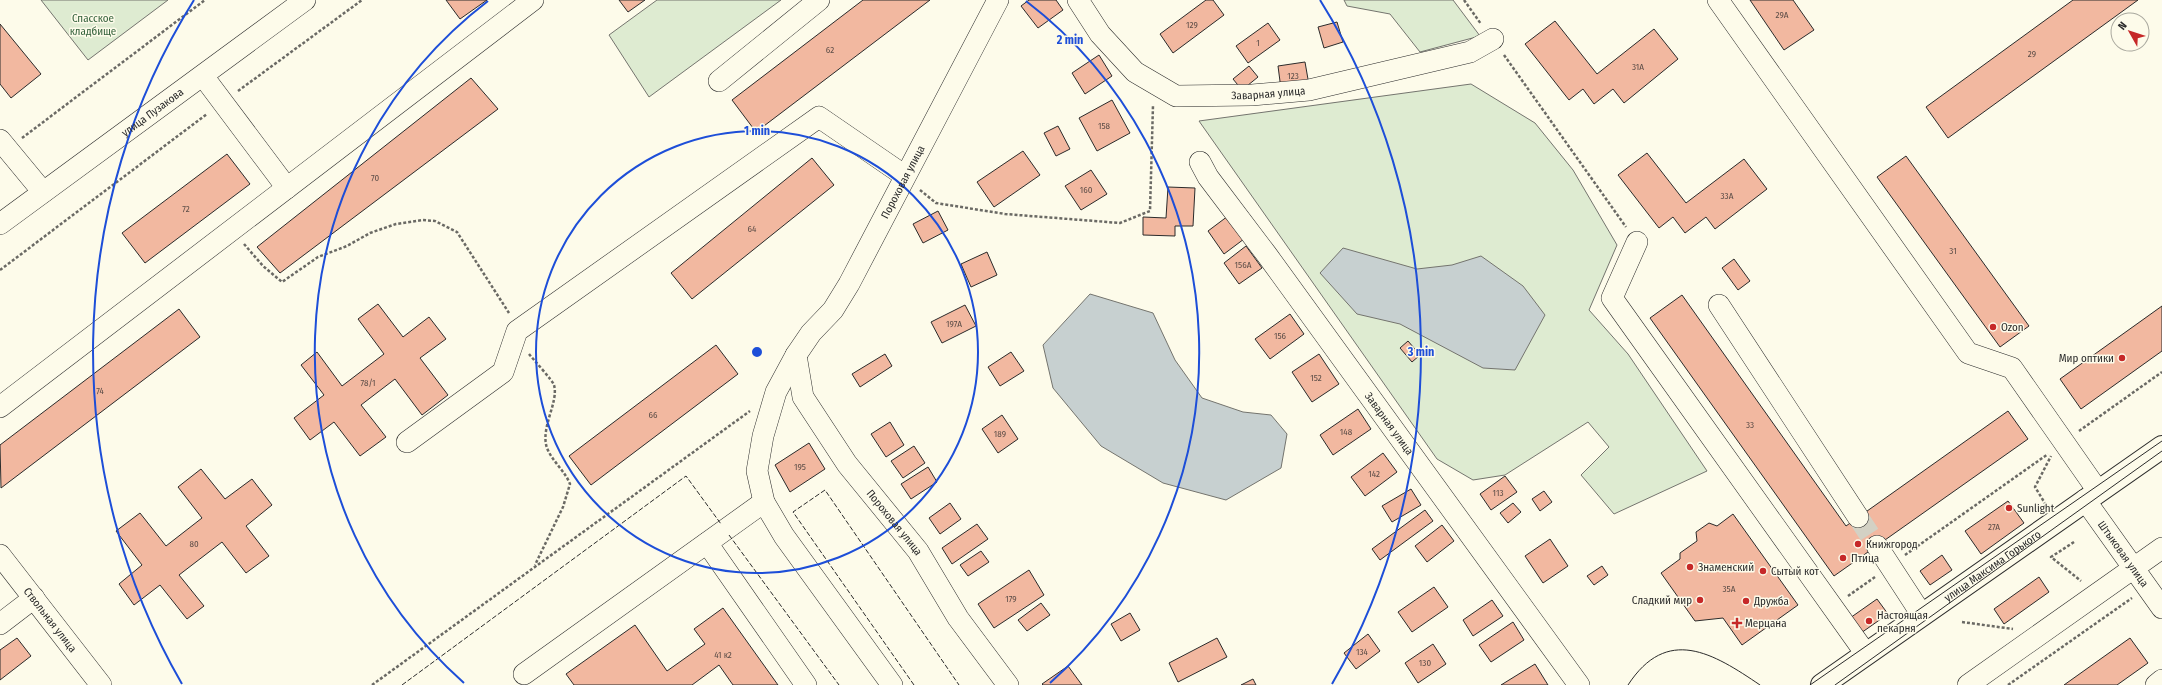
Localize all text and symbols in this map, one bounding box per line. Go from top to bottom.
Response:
house number: 29А [1776,10,1789,20]
park label: Спасское кладбище [70,12,116,38]
north arrow [2110,12,2150,52]
text: N [2115,19,2130,33]
house number: 129 [1186,20,1198,30]
text: 2 min [1056,33,1083,47]
house number: 1 [1256,38,1260,48]
house number: 62 [826,45,834,55]
house number: 29 [2028,49,2036,59]
house number: 31А [1632,62,1644,72]
house number: 123 [1287,71,1299,81]
street label: Заварная улица [1231,84,1306,102]
street label: улица Пузакова [119,86,186,140]
house number: 158 [1098,121,1111,131]
text: 1 min [744,124,770,138]
street label: Пороховая улица [878,143,928,221]
house number: 70 [371,173,379,183]
house number: 160 [1080,185,1093,195]
house number: 33А [1721,191,1734,201]
house number: 72 [182,204,190,214]
house number: 64 [748,224,757,234]
house number: 31 [1949,246,1957,256]
house number: 156А [1235,260,1252,270]
house number: 197А [946,319,962,329]
place label: Ozon [2001,321,2024,334]
marker: Ozon [1988,322,1998,332]
house number: 156 [1274,331,1287,341]
centre of rings [750,345,764,359]
text: 3 min [1407,345,1434,359]
place label: Мир оптики [2059,352,2114,365]
marker: Мир оптики [2117,353,2127,363]
house number: 152 [1310,373,1322,383]
house number: 78/1 [360,378,376,388]
house number: 74 [96,386,104,396]
street label: Заварная улица [1362,390,1416,458]
house number: 66 [649,410,658,420]
house number: 33 [1746,420,1754,430]
house number: 148 [1340,427,1353,437]
house number: 189 [994,429,1006,439]
house number: 195 [794,462,806,472]
house number: 142 [1368,469,1380,479]
street label: Пороховая улица [864,487,925,558]
house number: 113 [1493,488,1503,498]
place label: Sunlight [2017,502,2055,515]
marker: Sunlight [2004,503,2014,513]
street label: Штыковая улица [2095,518,2151,590]
house number: 27А [1988,522,2000,532]
street label: улица Максима Горького [1942,528,2044,604]
place label: Книжгород [1866,538,1918,551]
house number: 80 [189,539,199,549]
marker: Книжгород [1853,539,1863,549]
place label: Птица [1851,552,1879,565]
marker: Птица [1838,553,1848,563]
place label: Знаменский [1698,561,1754,574]
marker: Знаменский [1685,562,1695,572]
place label: Сытый кот [1771,565,1820,578]
marker: Сытый кот [1758,566,1768,576]
house number: 35А [1723,584,1736,594]
street label: Ствольная улица [21,585,79,655]
house number: 179 [1005,594,1017,604]
place label: Сладкий мир [1632,594,1692,607]
marker: Сладкий мир [1695,595,1705,605]
place label: Дружба [1753,595,1789,608]
marker: Дружба [1741,596,1751,606]
place label: Настоящая пекарня [1877,609,1928,635]
marker: Настоящая пекарня [1864,616,1874,626]
place label: Мерцана [1745,617,1787,630]
marker: Мерцана [1732,618,1742,628]
house number: 134 [1356,647,1369,657]
house number: 41 к2 [714,650,732,660]
house number: 130 [1419,658,1431,668]

